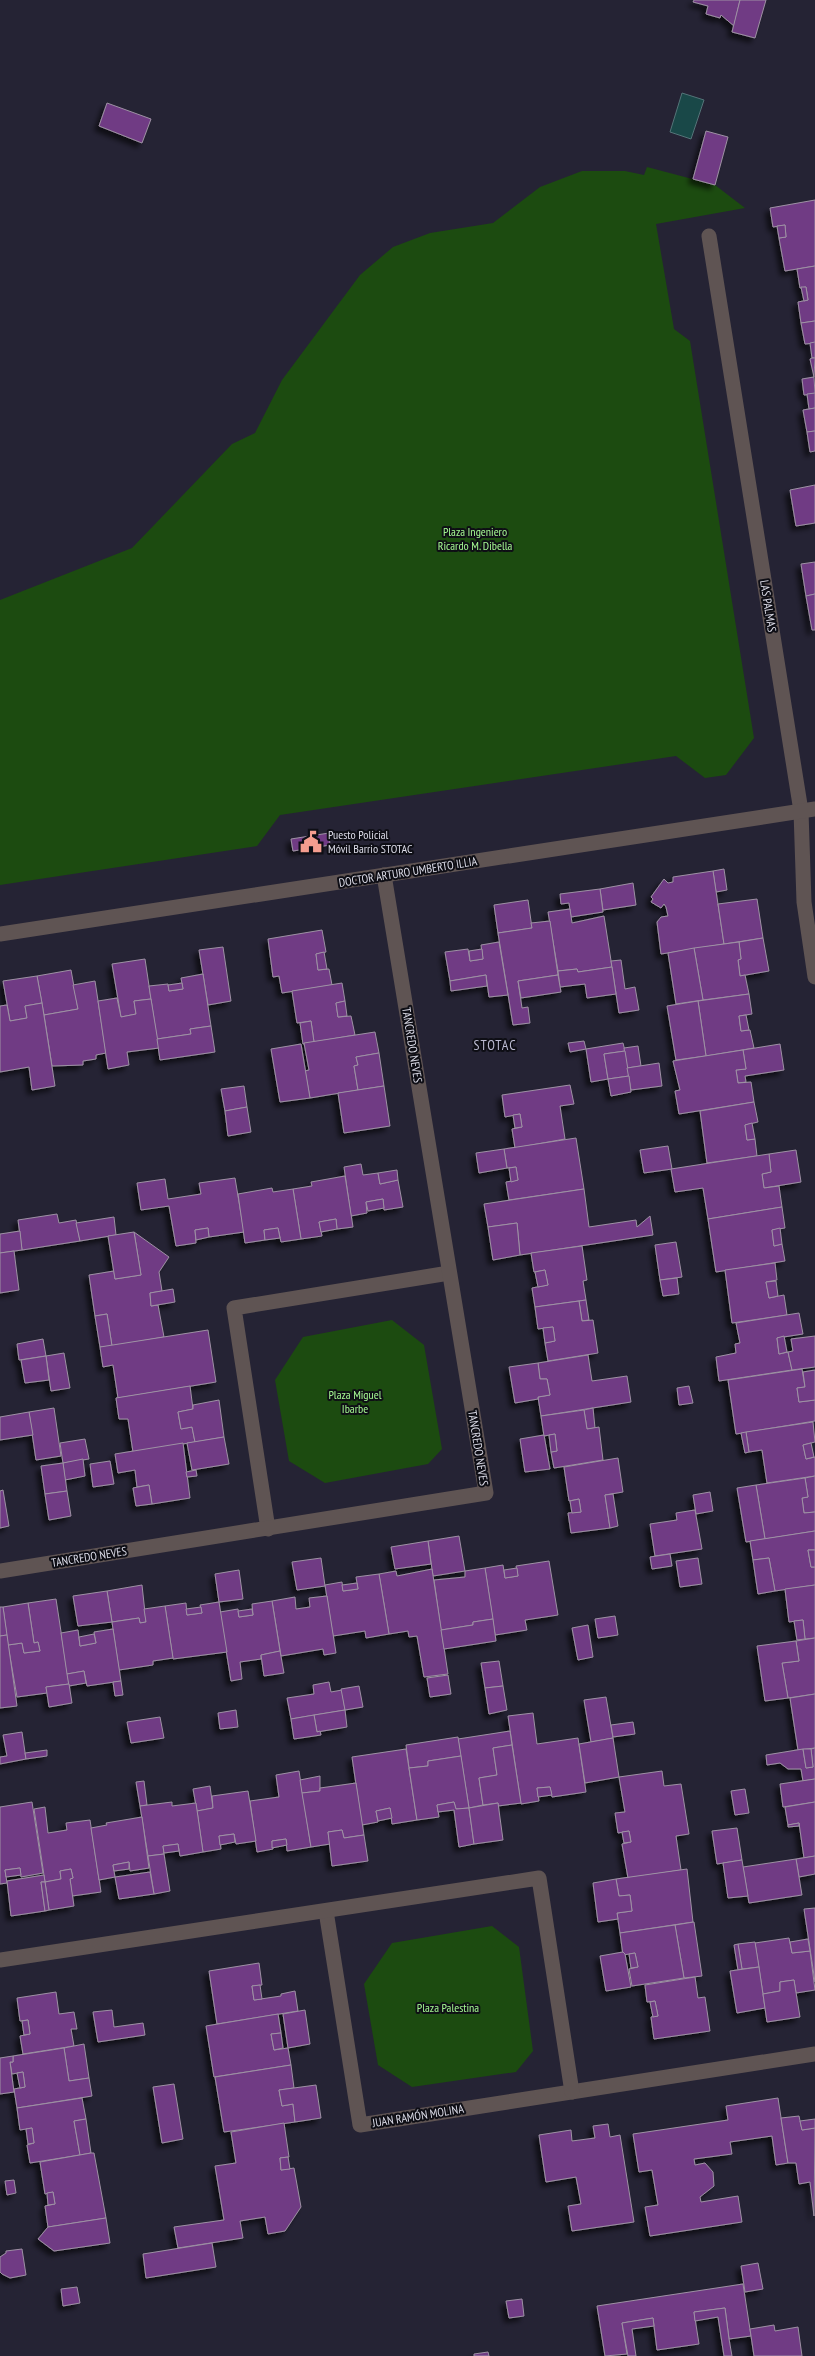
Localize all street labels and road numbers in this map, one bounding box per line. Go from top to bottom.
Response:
street label: LAS PALMAS [757,579,780,633]
street label: DOCTOR ARTURO UMBERTO ILLIA [338,853,478,890]
street label: TANCREDO NEVES [399,1006,426,1084]
street label: TANCREDO NEVES [465,1409,492,1487]
street label: TANCREDO NEVES [50,1543,128,1570]
street label: JUAN RAMÓN MOLINA [370,2101,465,2130]

